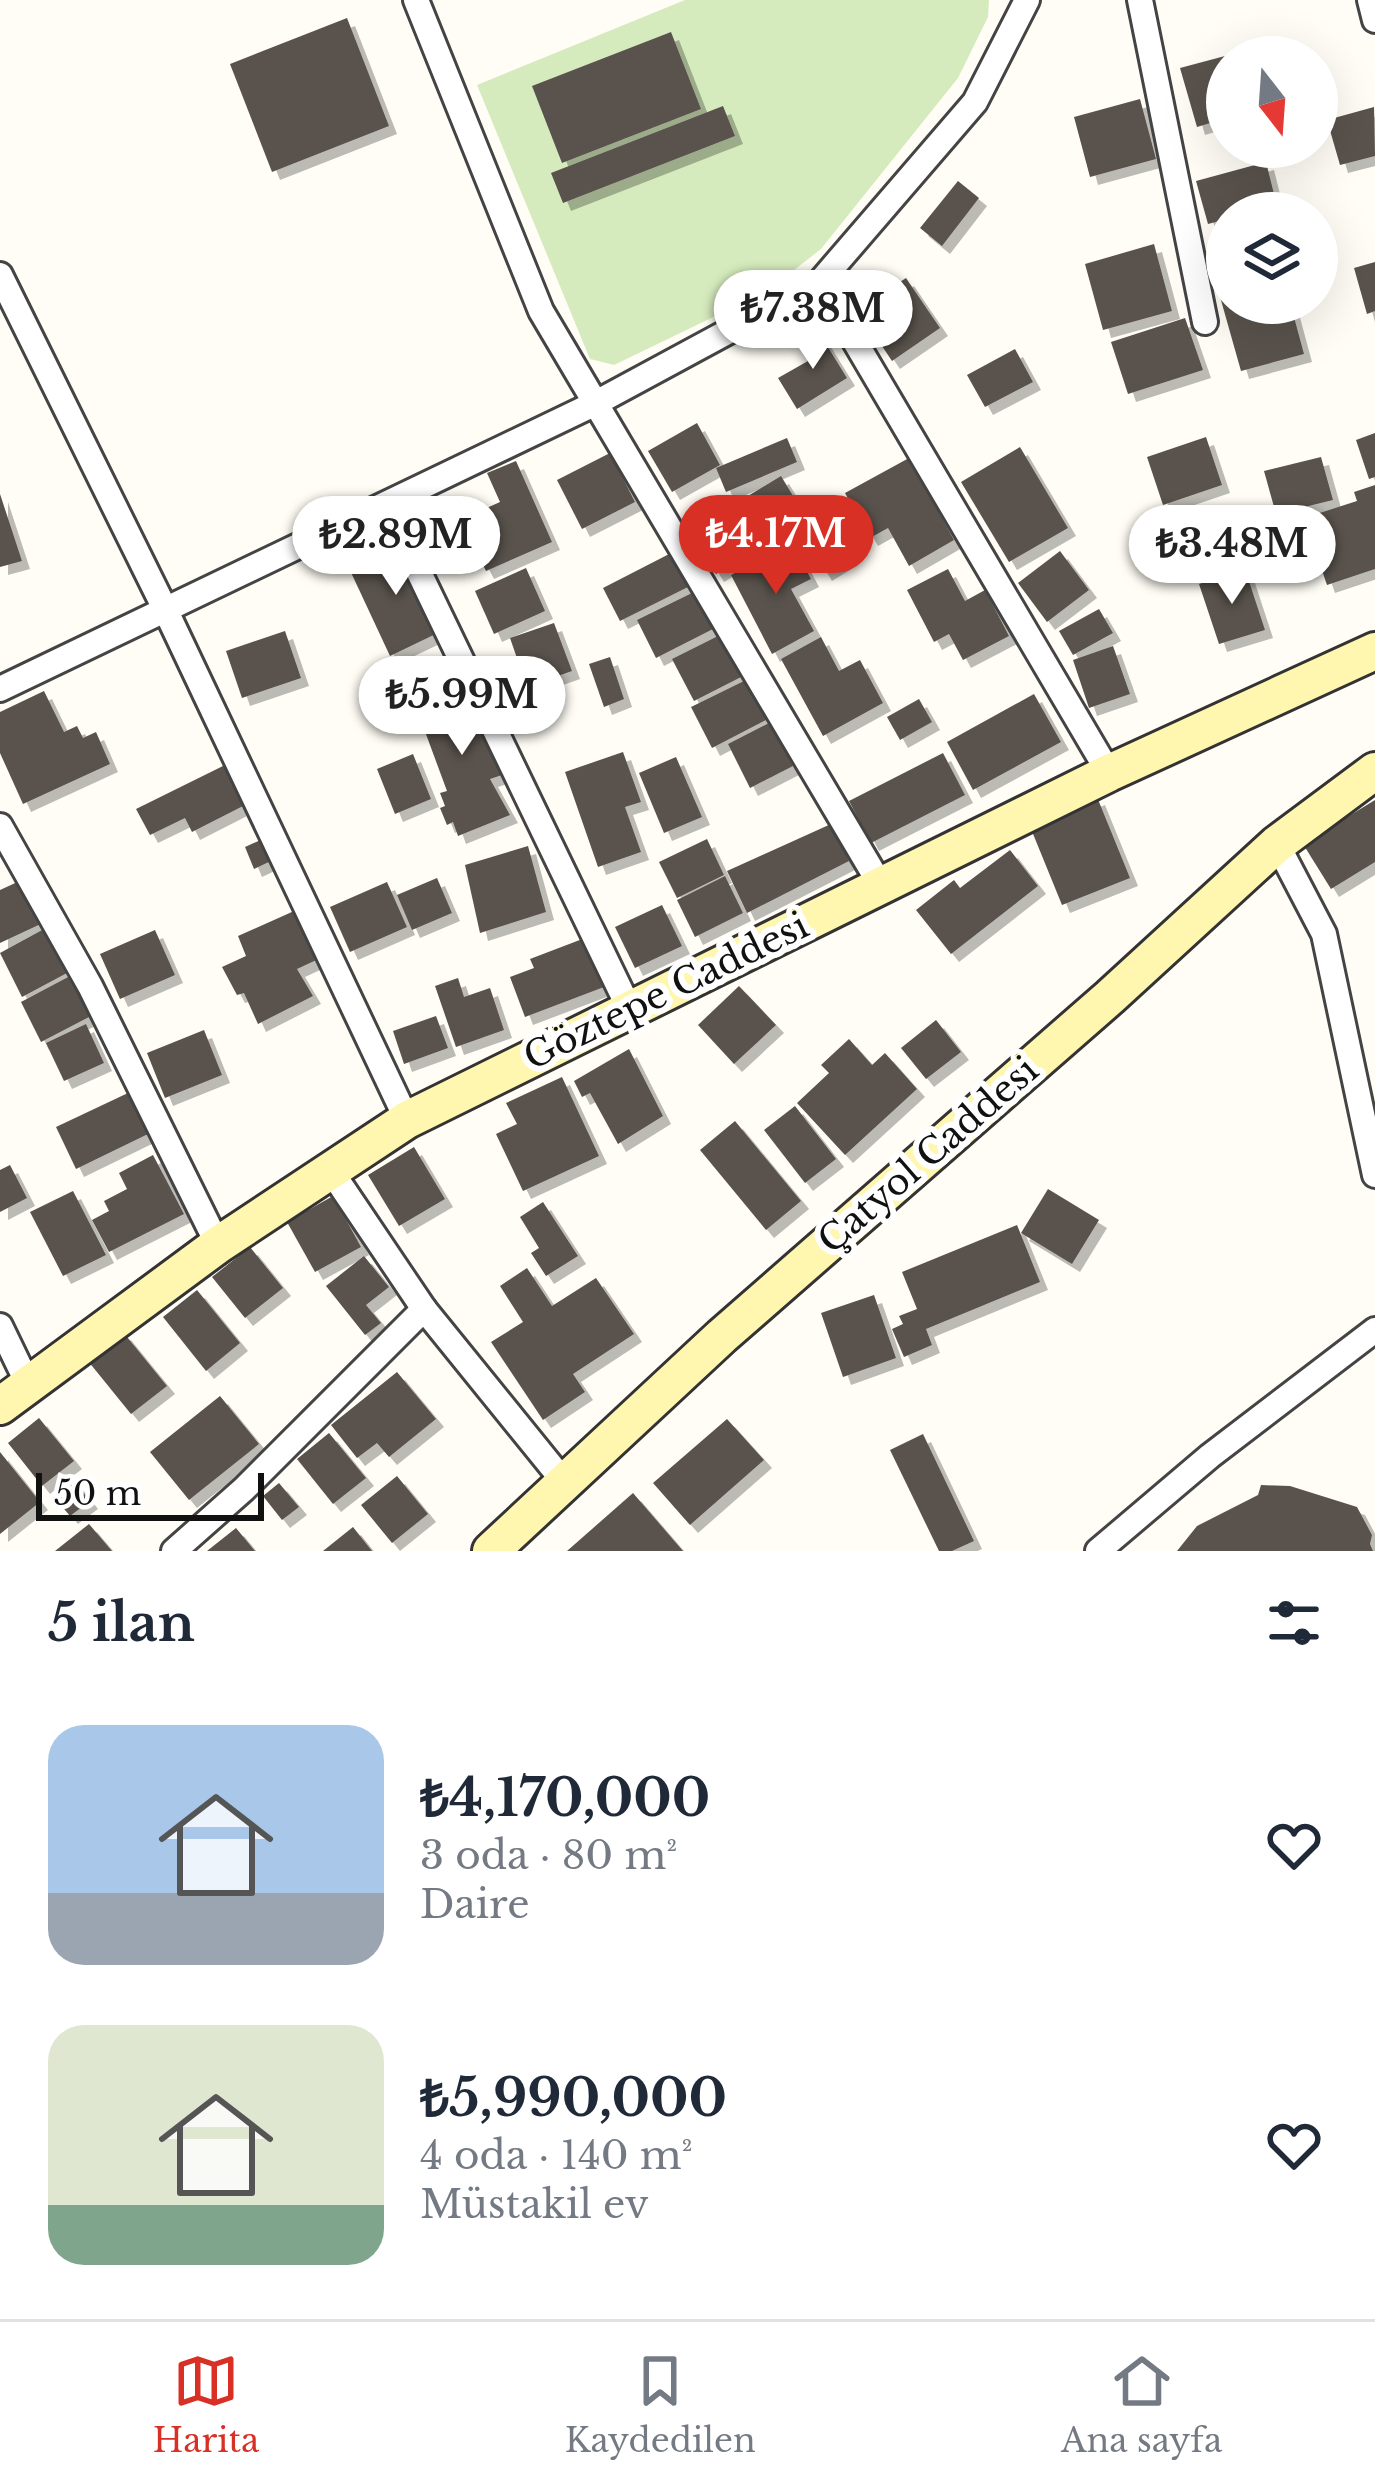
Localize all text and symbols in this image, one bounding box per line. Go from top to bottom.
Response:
north arrow [1206,36,1338,168]
map controls [1206,36,1338,324]
button: layers [1206,192,1338,324]
pin: ₺7.38M [715,270,911,372]
text: ₺7.38M [741,284,885,333]
pin: ₺4.17M [678,495,874,597]
pin: ₺2.89M [298,496,494,598]
pin: ₺3.48M [1134,505,1330,607]
text: ₺4.17M [706,509,846,558]
text: ₺2.89M [319,510,473,559]
text: ₺3.48M [1156,519,1308,568]
pin: ₺5.99M [364,656,560,758]
text: ₺5.99M [386,670,538,719]
street label: Göztepe Caddesi [516,903,816,1079]
street label: Çatyol Caddesi [809,1047,1047,1263]
scale bar [36,1467,264,1520]
text: 50 m [54,1473,141,1514]
icon: filters [1261,1590,1327,1656]
text: 5 ilan [48,1592,195,1655]
text: ₺4,170,000 [420,1767,710,1830]
icon: home [144,1773,288,1917]
icon: heart [1261,1812,1327,1878]
text: 3 oda · 80 m² [420,1831,677,1880]
text: Daire [420,1880,530,1929]
text: ₺5,990,000 [420,2067,727,2130]
icon: home [144,2073,288,2217]
icon: heart [1261,2112,1327,2178]
text: 4 oda · 140 m² [420,2131,693,2180]
text: Müstakil ev [420,2180,649,2229]
tab: Harita [153,2348,259,2461]
tab: Kaydedilen [565,2348,756,2461]
tab: Ana sayfa [1061,2348,1222,2461]

